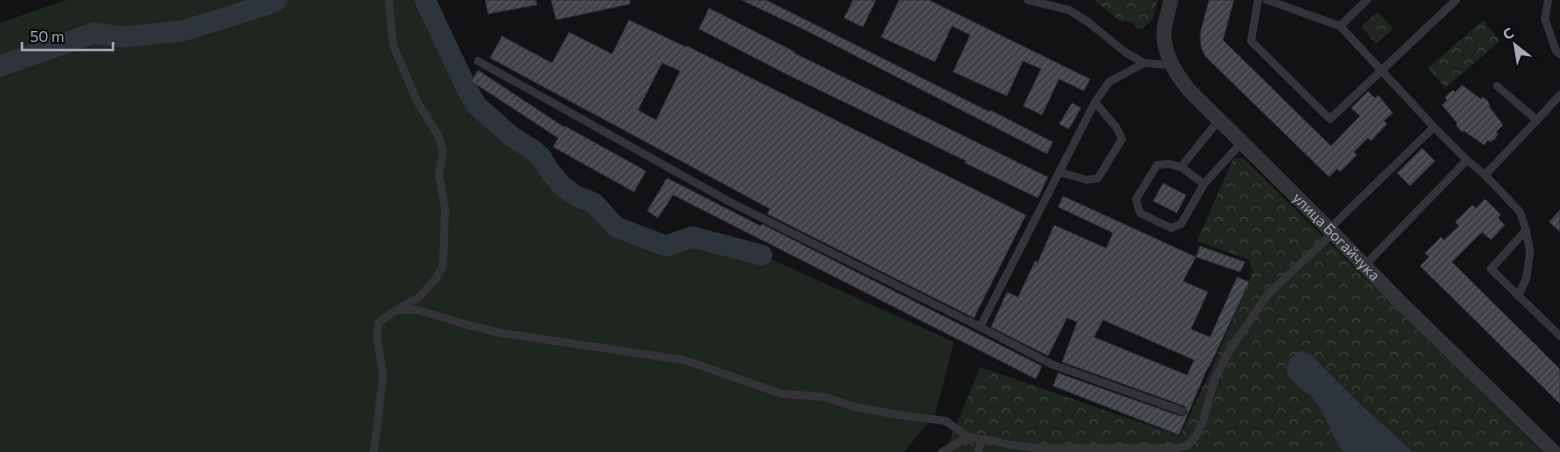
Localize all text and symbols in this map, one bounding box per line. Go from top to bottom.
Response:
scale bar [22,20,114,52]
north arrow [1490,20,1540,70]
text: С [1500,24,1517,43]
text: 50 m [30,27,64,45]
street label: улица Богайчука [1289,188,1384,284]

